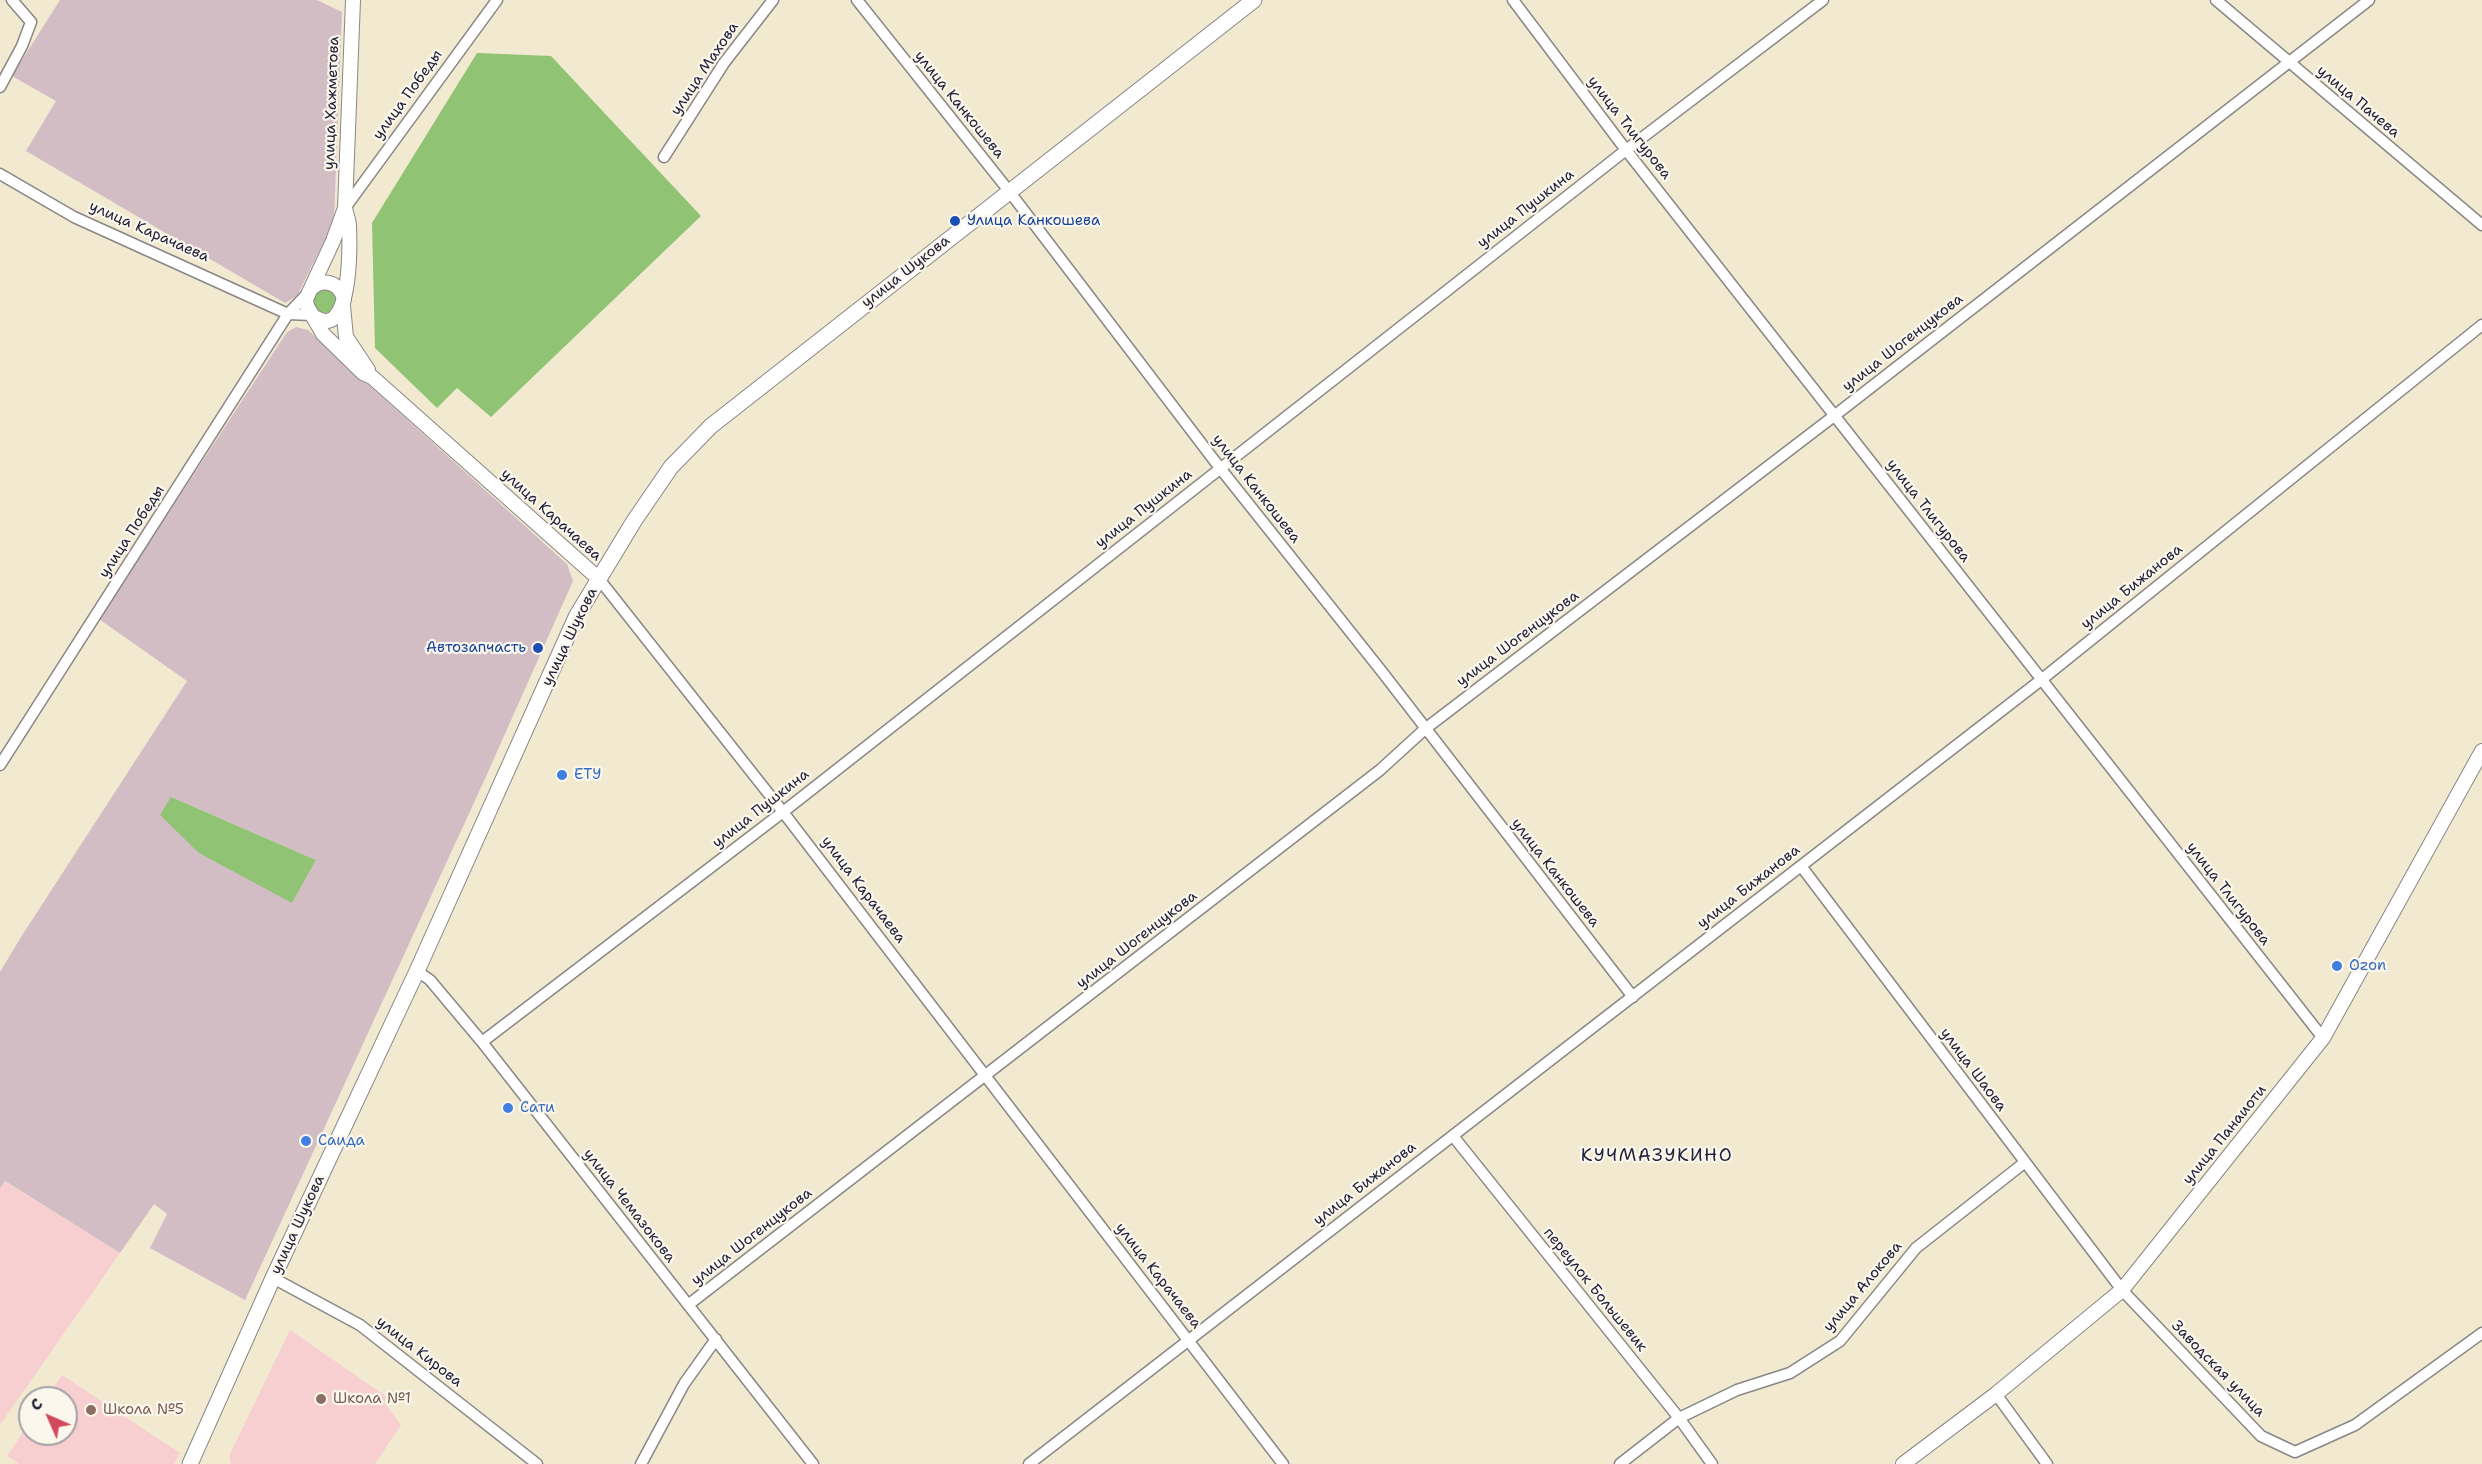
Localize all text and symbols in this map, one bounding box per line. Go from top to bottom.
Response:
street label: улица Махова [667,19,743,119]
street label: улица Хажметова [321,36,343,170]
street label: улица Победы [369,47,447,143]
street label: улица Канкошева [910,48,1008,162]
street label: улица Пачева [2313,62,2403,142]
street label: улица Тлигурова [1583,73,1675,183]
street label: улица Пушкина [1474,166,1578,252]
street label: улица Карачаева [86,197,212,267]
place label: Улица Канкошева [967,212,1100,230]
marker: Улица Канкошева [948,214,962,228]
street label: улица Шукова [858,232,954,312]
street label: улица Шогенцукова [1839,290,1967,396]
street label: улица Канкошева [1208,431,1304,547]
street label: улица Тлигурова [1882,456,1974,566]
street label: улица Карачаева [497,465,605,565]
street label: улица Пушкина [1092,466,1196,552]
street label: улица Победы [95,482,169,582]
street label: улица Бижанова [2078,541,2186,633]
street label: улица Шукова [538,585,602,689]
street label: улица Шогенцукова [1453,587,1583,691]
place label: Автозапчасть [426,639,526,657]
marker: Автозапчасть [531,641,545,655]
place label: ЕТУ [574,766,601,784]
street label: улица Пушкина [709,766,813,852]
marker: ЕТУ [555,768,569,782]
street label: улица Канкошева [1507,815,1603,931]
street label: улица Карачаева [817,833,909,947]
street label: улица Тлигурова [2182,839,2274,949]
street label: улица Бижанова [1694,841,1804,933]
street label: улица Шогенцукова [1073,887,1201,993]
place label: Ozon [2349,957,2386,975]
marker: Ozon [2330,959,2344,973]
street label: улица Шаова [1936,1025,2010,1115]
street label: улица Панаиоти [2179,1082,2271,1188]
place label: Сати [520,1099,555,1117]
marker: Сати [501,1101,515,1115]
place label: Саида [318,1132,365,1150]
marker: Саида [299,1134,313,1148]
street label: улица Бижанова [1310,1138,1420,1230]
district label: КУЧМАЗУКИНО [1581,1145,1733,1167]
street label: улица Чемазокова [579,1146,679,1266]
street label: улица Шукова [267,1173,329,1277]
street label: улица Шогенцукова [688,1184,816,1290]
street label: улица Карачаева [1111,1219,1205,1333]
street label: переулок Большевик [1539,1224,1651,1356]
street label: улица Алокова [1820,1238,1906,1336]
street label: улица Кирова [372,1313,466,1391]
street label: Заводская улица [2167,1317,2269,1421]
north arrow [18,1386,78,1446]
place label: Школа №1 [333,1390,411,1408]
marker: Школа №1 [314,1392,328,1406]
text: С [25,1393,47,1415]
place label: Школа №5 [103,1401,184,1419]
marker: Школа №5 [84,1403,98,1417]

